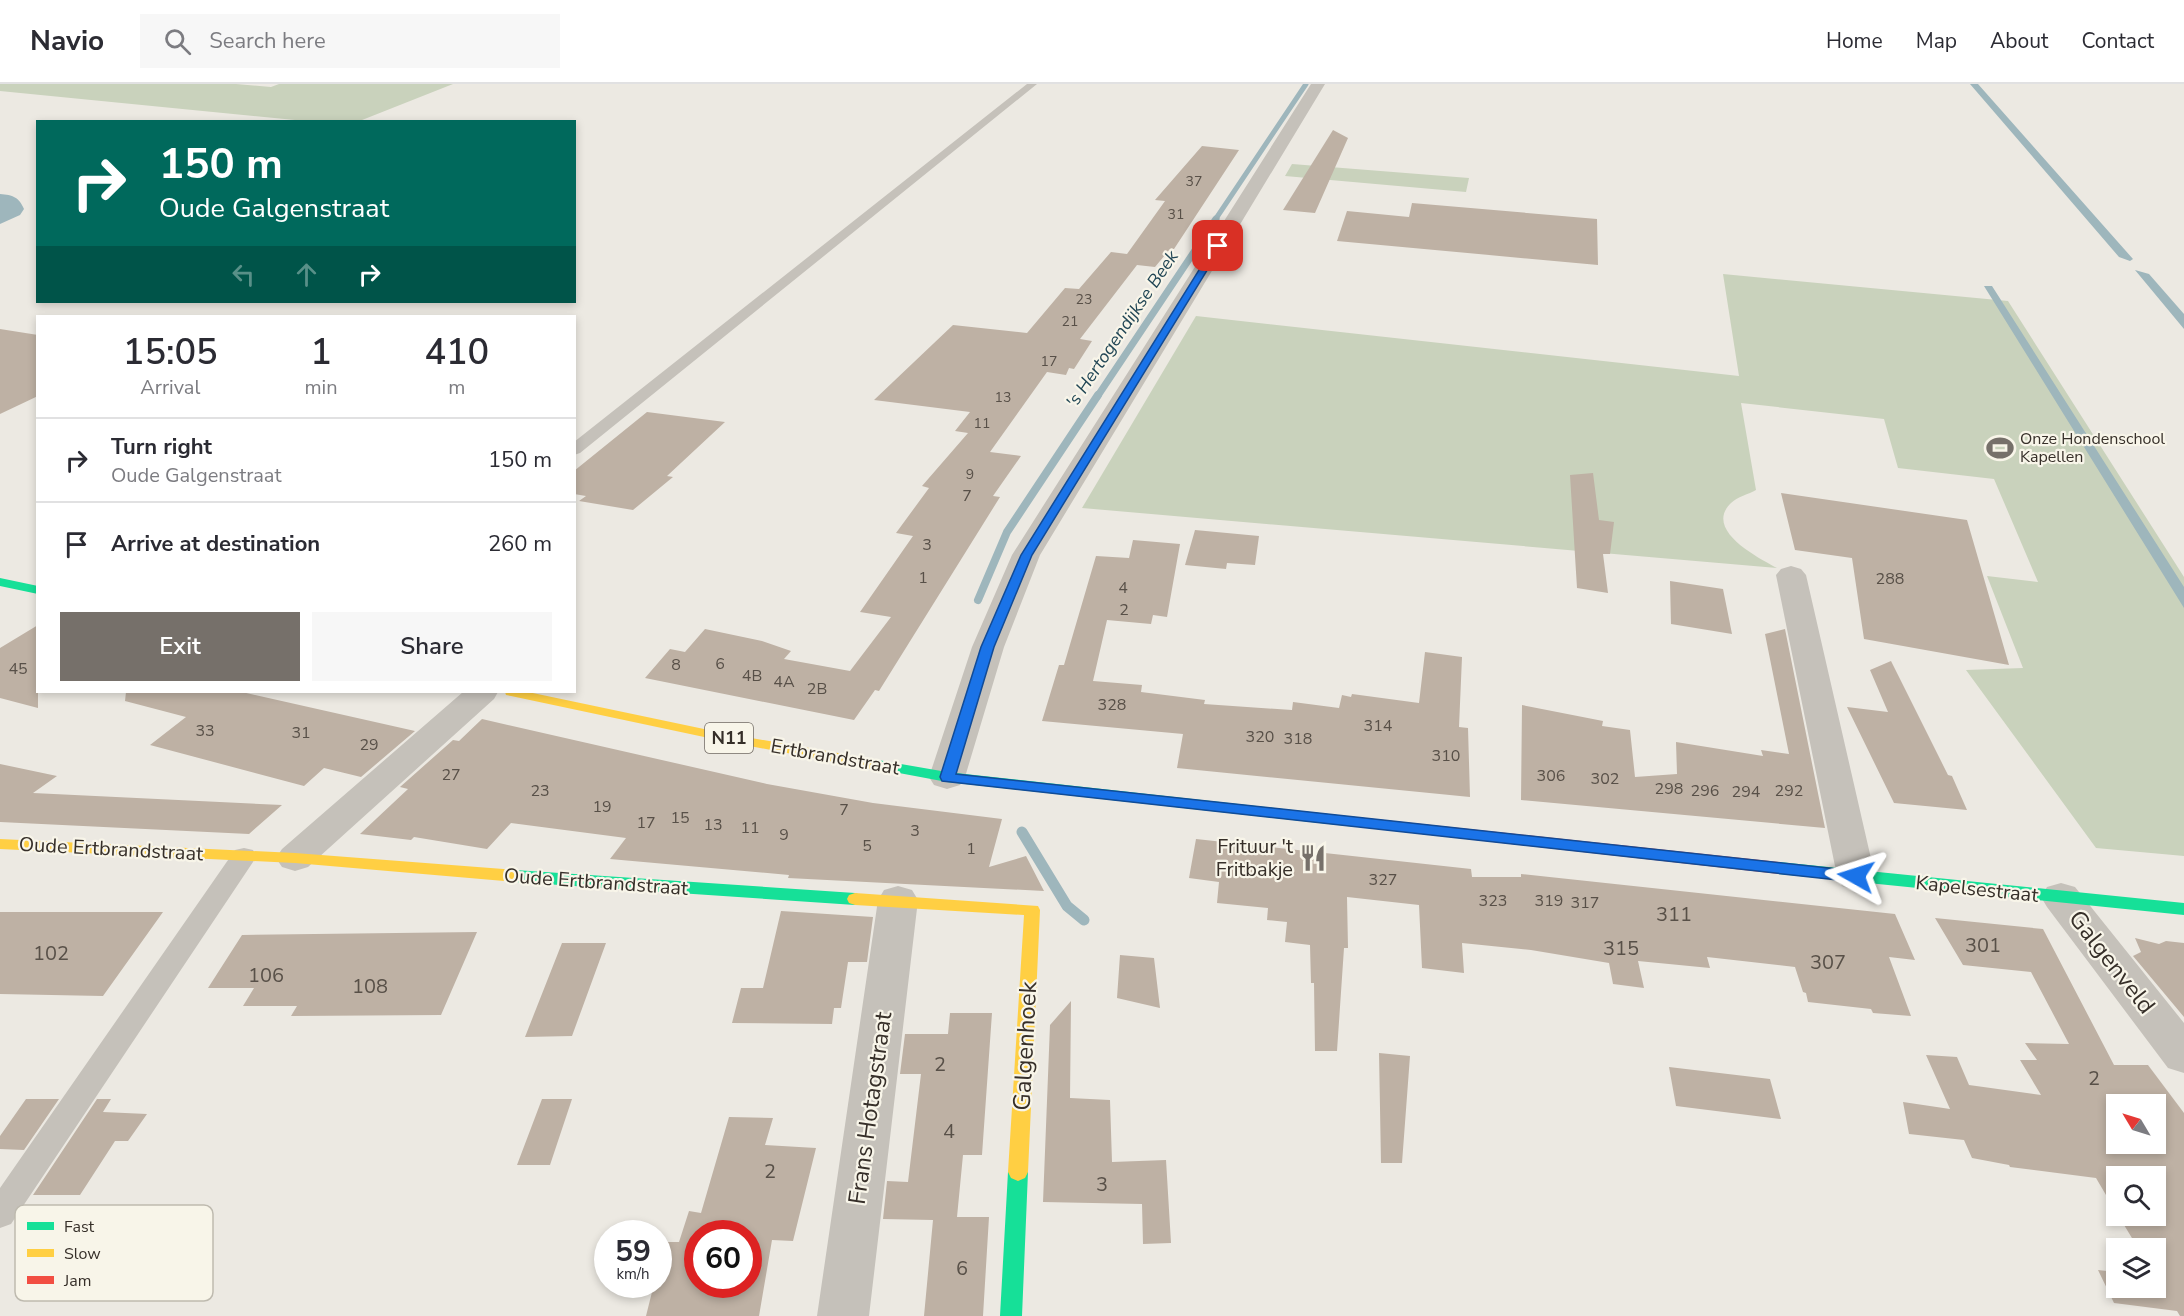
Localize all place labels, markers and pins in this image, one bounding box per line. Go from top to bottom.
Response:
pin [1192,220,1243,271]
place label: Onze Hondenschool Kapellen [2020,428,2165,468]
sports icon: Onze Hondenschool Kapellen [1985,433,2015,463]
place label: Frituur 't Fritbakje [1216,833,1294,883]
restaurant icon: Frituur 't Fritbakje [1298,843,1328,873]

